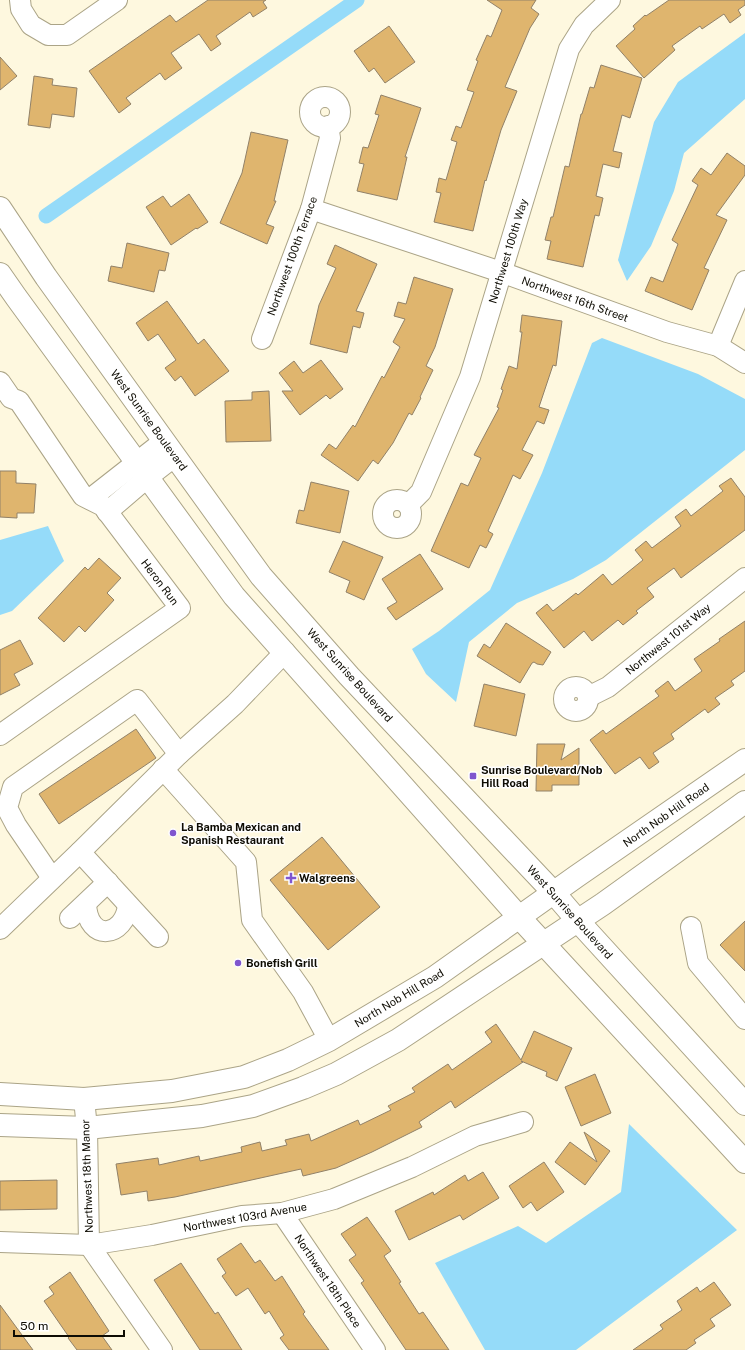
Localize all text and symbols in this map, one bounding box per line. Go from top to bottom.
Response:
street label: Northwest 100th Terrace [265,195,319,317]
street label: Northwest 100th Way [486,197,530,305]
street label: Northwest 16th Street [520,274,630,324]
street label: West Sunrise Boulevard [108,367,190,473]
street label: Heron Run [139,557,181,607]
street label: Northwest 101st Way [623,601,713,677]
street label: West Sunrise Boulevard [305,626,395,724]
place label: Sunrise Boulevard/Nob Hill Road [481,764,603,789]
marker: Sunrise Boulevard/Nob Hill Road [468,771,478,781]
street label: North Nob Hill Road [621,781,711,849]
place label: La Bamba Mexican and Spanish Restaurant [181,821,301,846]
marker: La Bamba Mexican and Spanish Restaurant [168,828,178,838]
street label: West Sunrise Boulevard [525,863,615,961]
place label: Walgreens [299,872,356,884]
marker: Walgreens [286,873,296,883]
place label: Bonefish Grill [246,957,318,969]
marker: Bonefish Grill [233,958,243,968]
street label: North Nob Hill Road [352,967,446,1029]
street label: Northwest 18th Manor [79,1119,95,1233]
street label: Northwest 103rd Avenue [182,1200,308,1234]
street label: Northwest 18th Place [292,1232,364,1330]
scale bar [14,1312,124,1338]
text: 50 m [20,1319,48,1333]

